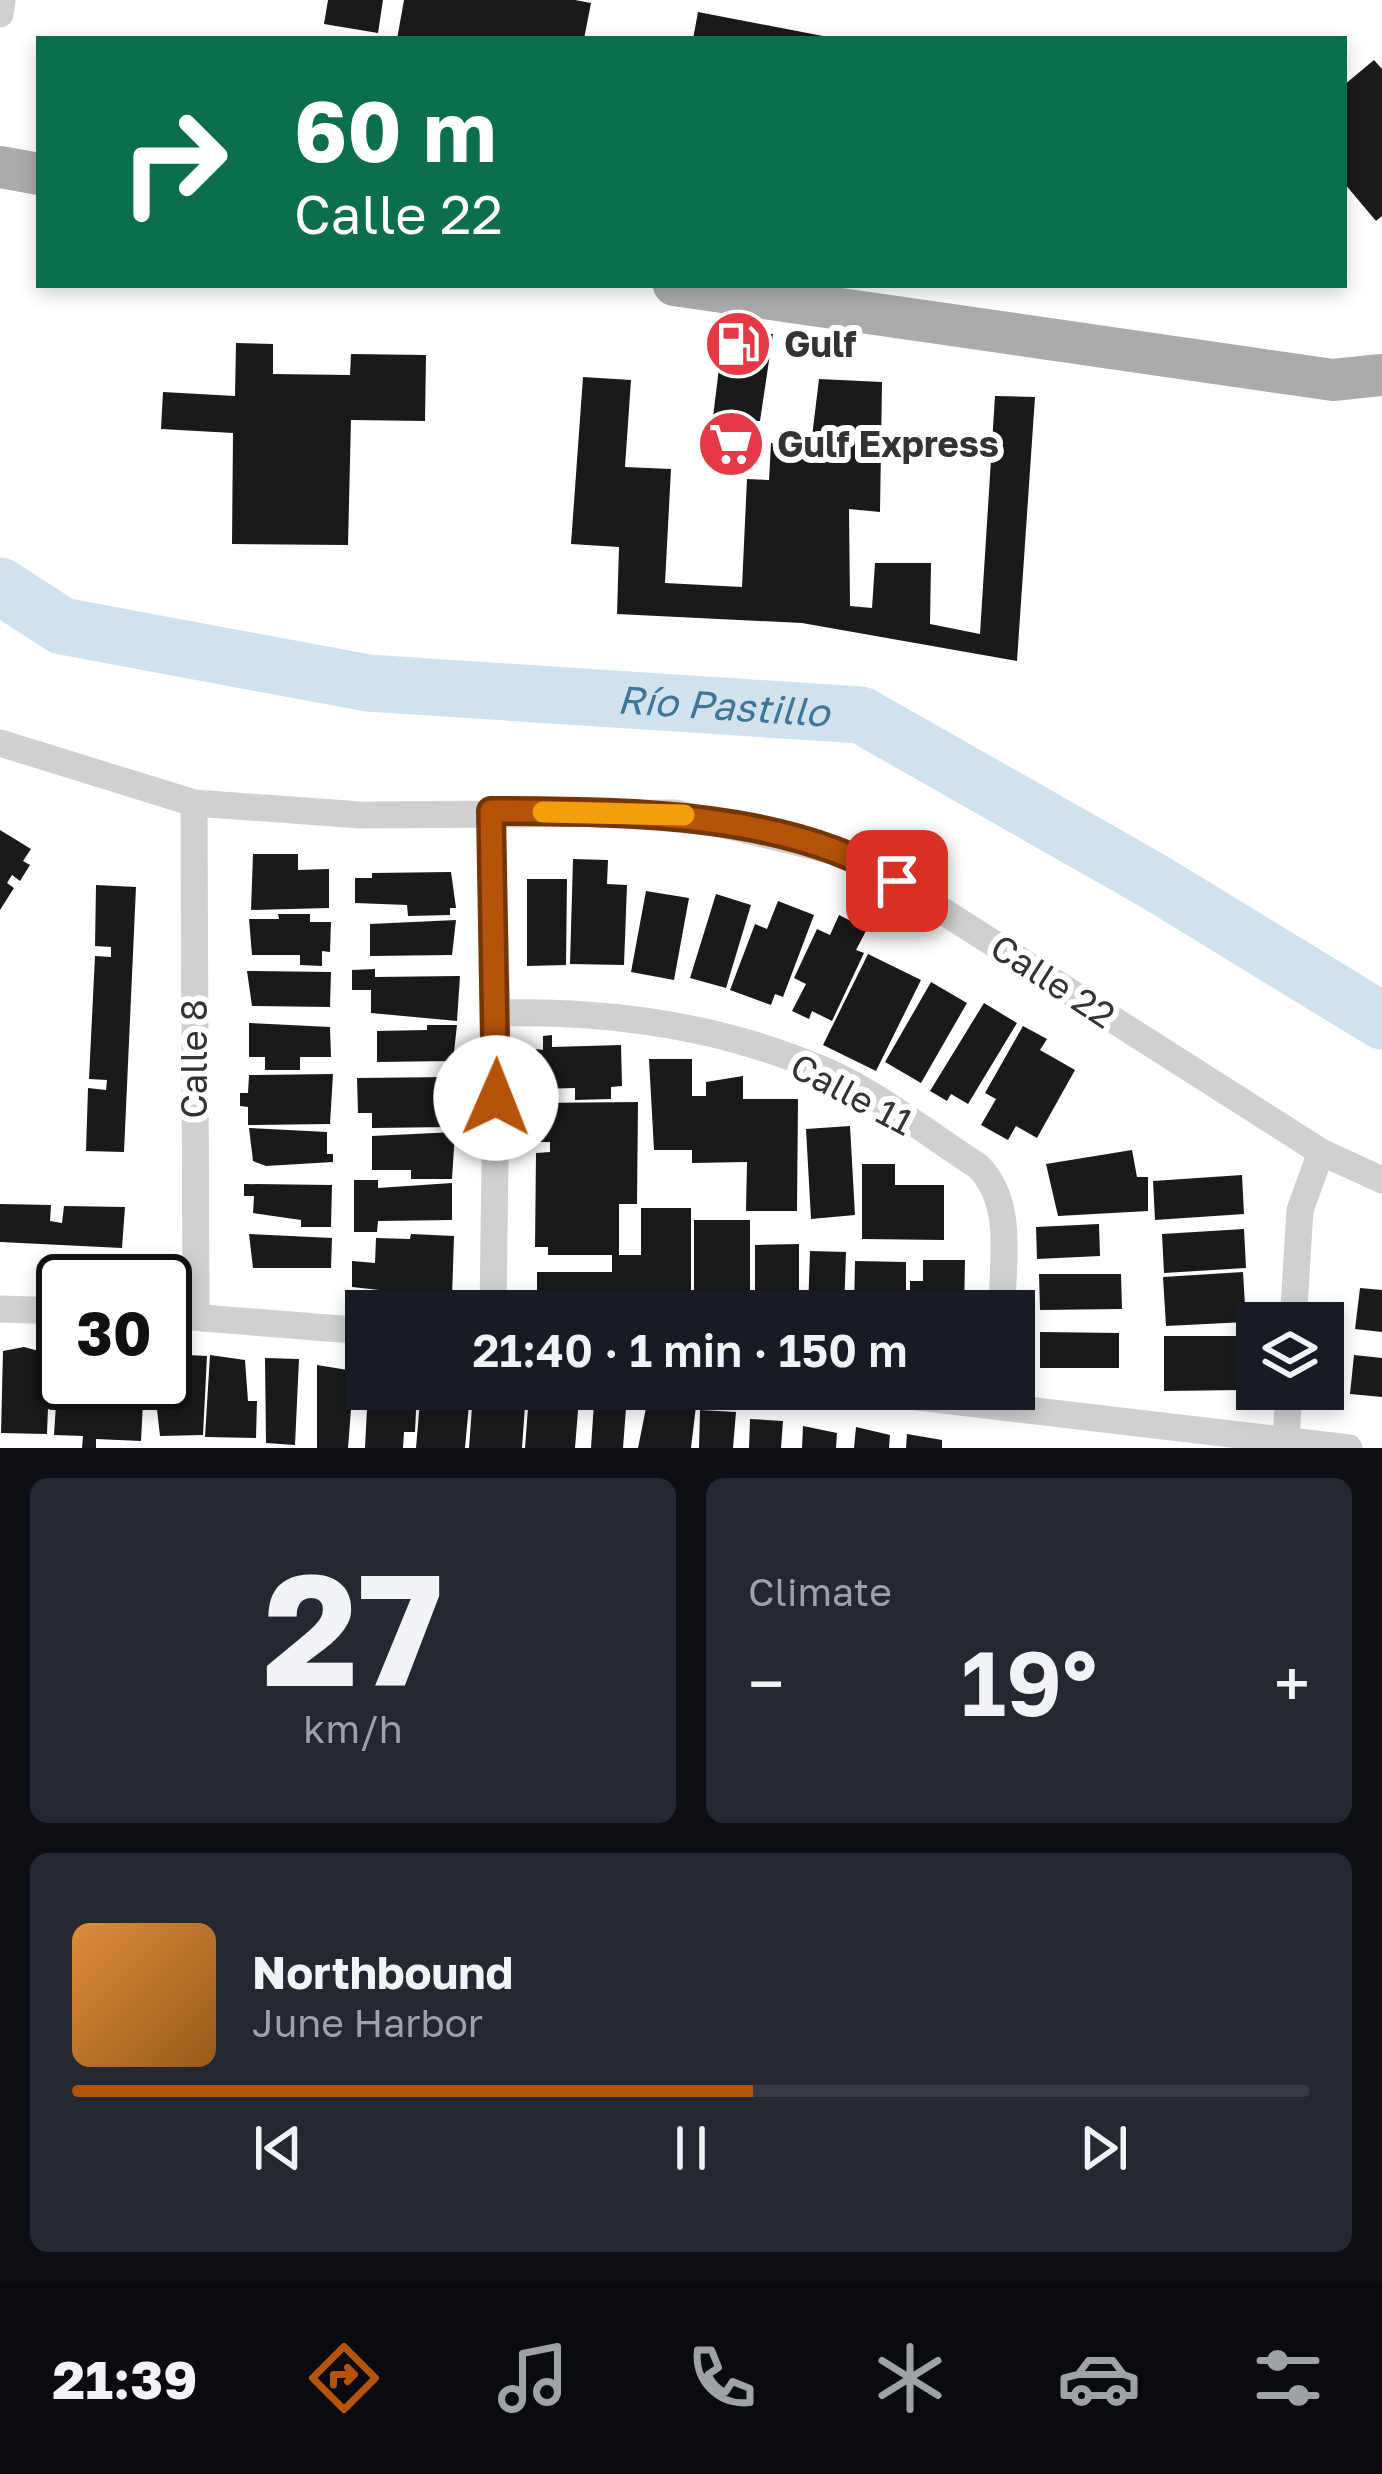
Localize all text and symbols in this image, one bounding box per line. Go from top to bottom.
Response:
text: 60 m [294,80,496,180]
icon: right [96,84,252,240]
text: Calle 22 [294,181,503,246]
fuel station icon: Gulf [703,309,773,379]
place label: Gulf [784,322,856,365]
supermarket icon: Gulf Express [696,409,766,479]
place label: Gulf Express [777,422,999,465]
water label: Río Pastillo [616,675,833,736]
pin [846,830,948,932]
icon: arrive [864,848,930,914]
street label: Calle 22 [983,925,1123,1037]
street label: Calle 8 [172,999,215,1119]
position arrow [433,1035,559,1161]
street label: Calle 11 [784,1044,921,1144]
speed limit sign: 30 [36,1254,192,1410]
map controls [1236,1302,1344,1410]
button: layers [1236,1302,1344,1410]
text: 21:40 · 1 min · 150 m [472,1323,908,1377]
text: 27 [263,1533,443,1720]
text: Climate [748,1568,892,1615]
text: 19° [961,1628,1097,1736]
text: − [748,1643,784,1723]
text: + [1274,1643,1310,1723]
text: km/h [303,1705,403,1752]
text: Northbound [252,1945,513,1999]
text: June Harbor [252,1999,483,2046]
icon: previous [245,2115,311,2181]
icon: pause [658,2115,724,2181]
icon: next [1071,2115,1137,2181]
icon: directions [302,2336,386,2420]
icon: music [491,2336,575,2420]
icon: phone [680,2336,764,2420]
icon: climate [868,2336,952,2420]
icon: car [1057,2336,1141,2420]
icon: filters [1246,2336,1330,2420]
text: 21:39 [52,2346,198,2411]

